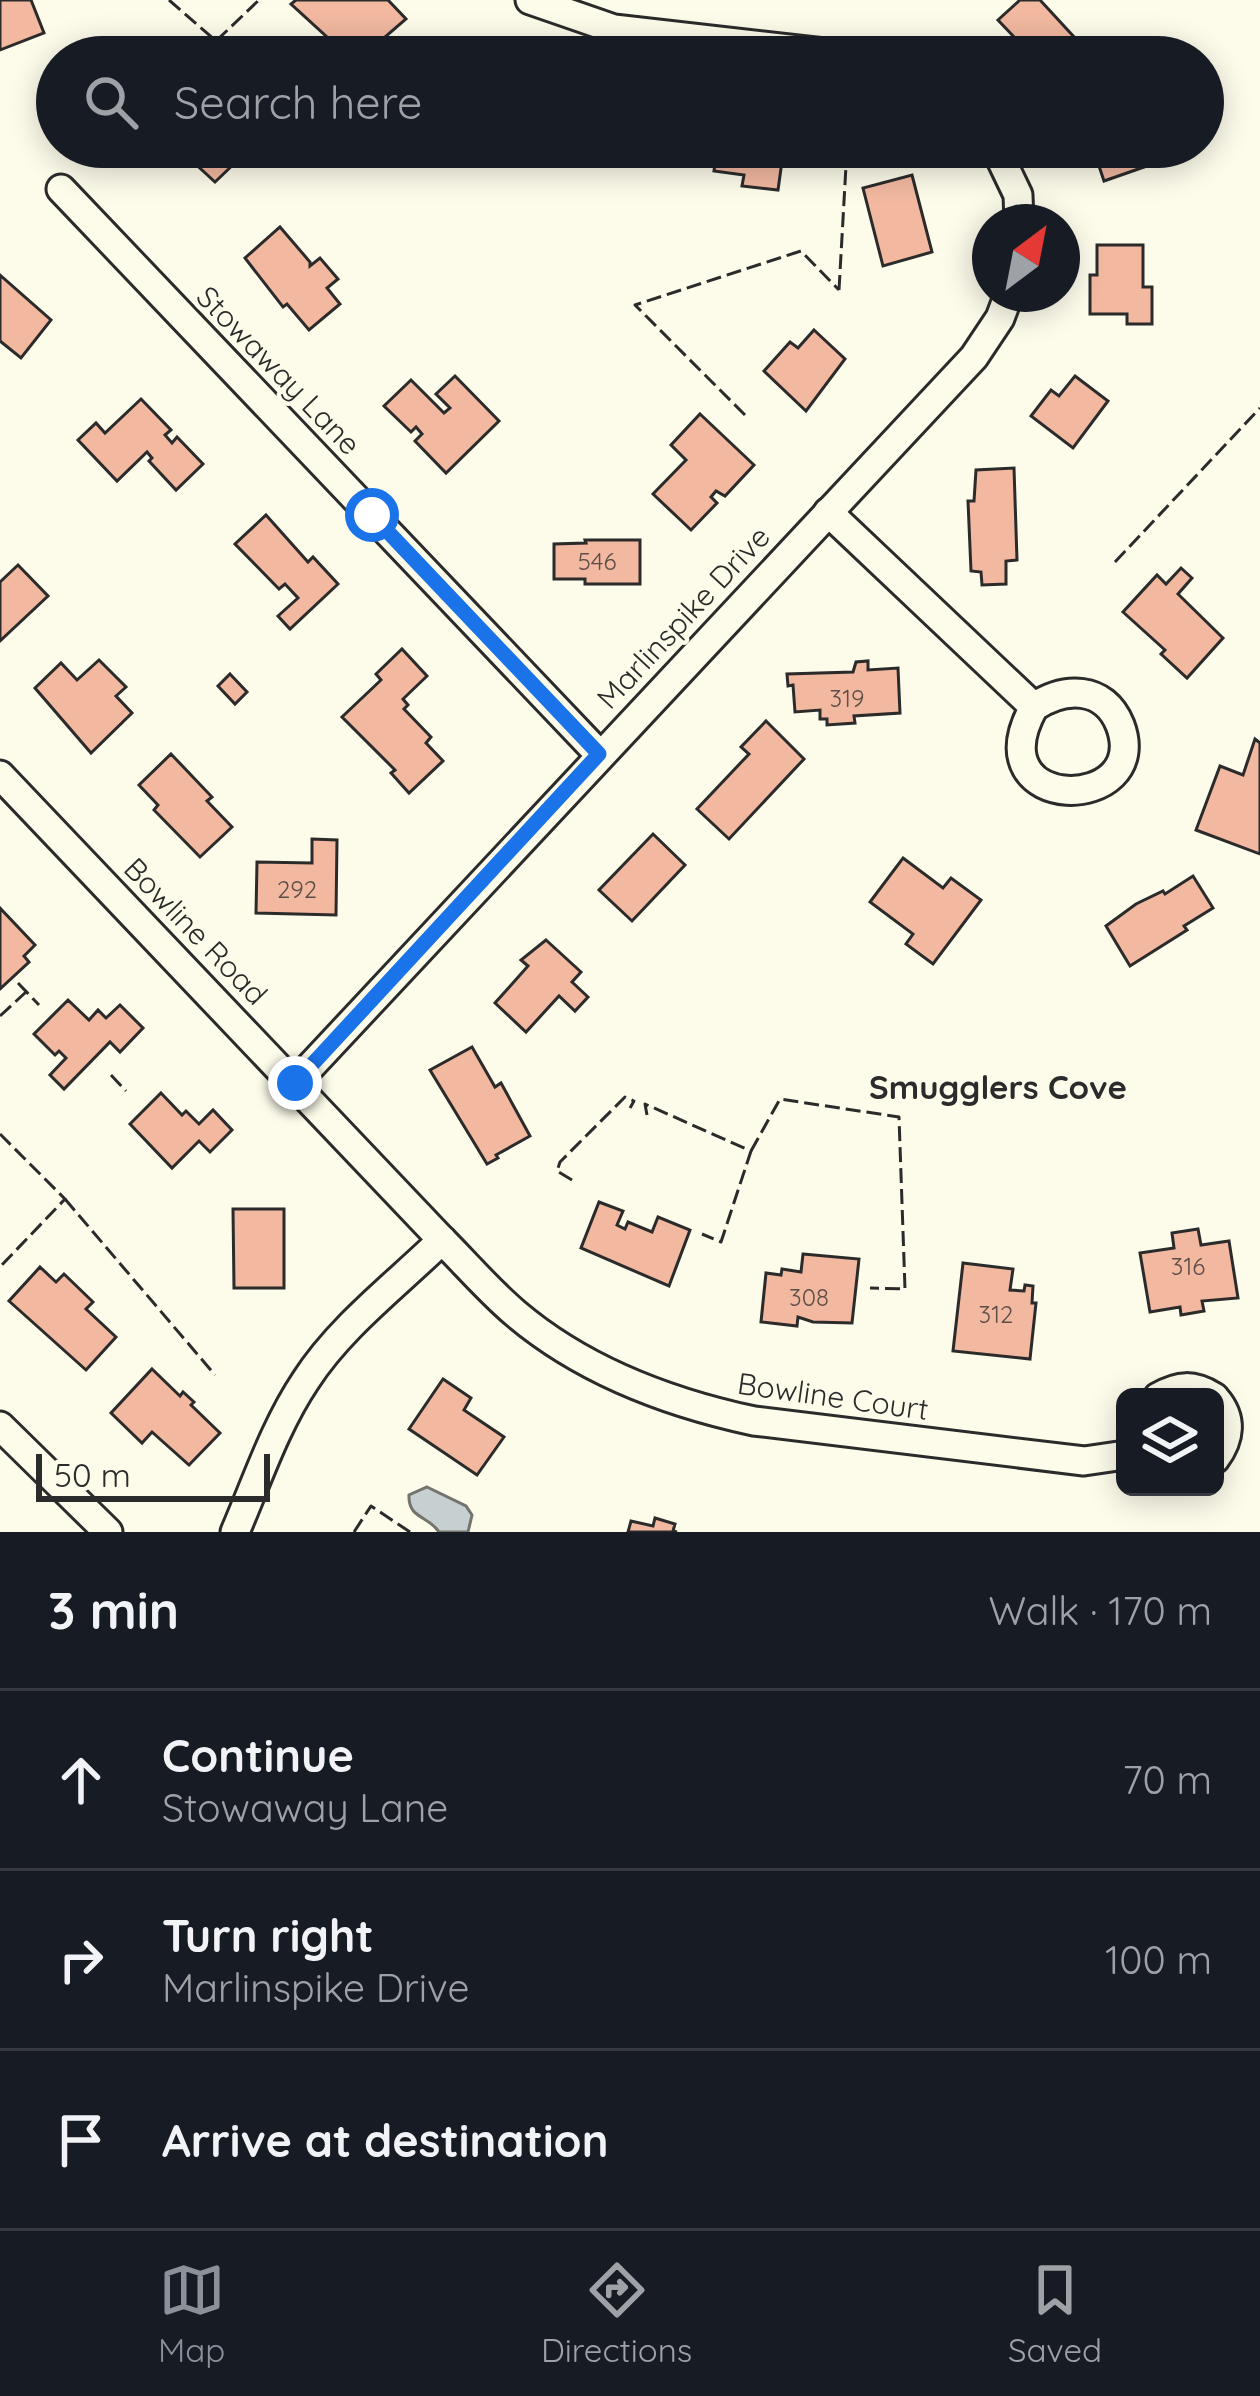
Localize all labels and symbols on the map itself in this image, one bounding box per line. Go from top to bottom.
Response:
north arrow [972,204,1080,312]
street label: Stowaway Lane [189,278,369,462]
route start [345,488,399,542]
street label: Marlinspike Drive [588,518,778,716]
house number: 546 [578,546,616,576]
house number: 319 [830,683,864,713]
street label: Bowline Road [116,849,276,1013]
house number: 292 [277,874,317,904]
route end [268,1056,322,1110]
district label: Smugglers Cove [869,1066,1127,1107]
house number: 316 [1171,1251,1205,1281]
house number: 308 [789,1282,829,1312]
house number: 312 [979,1299,1013,1329]
street label: Bowline Court [735,1364,931,1428]
scale bar [36,1448,270,1501]

